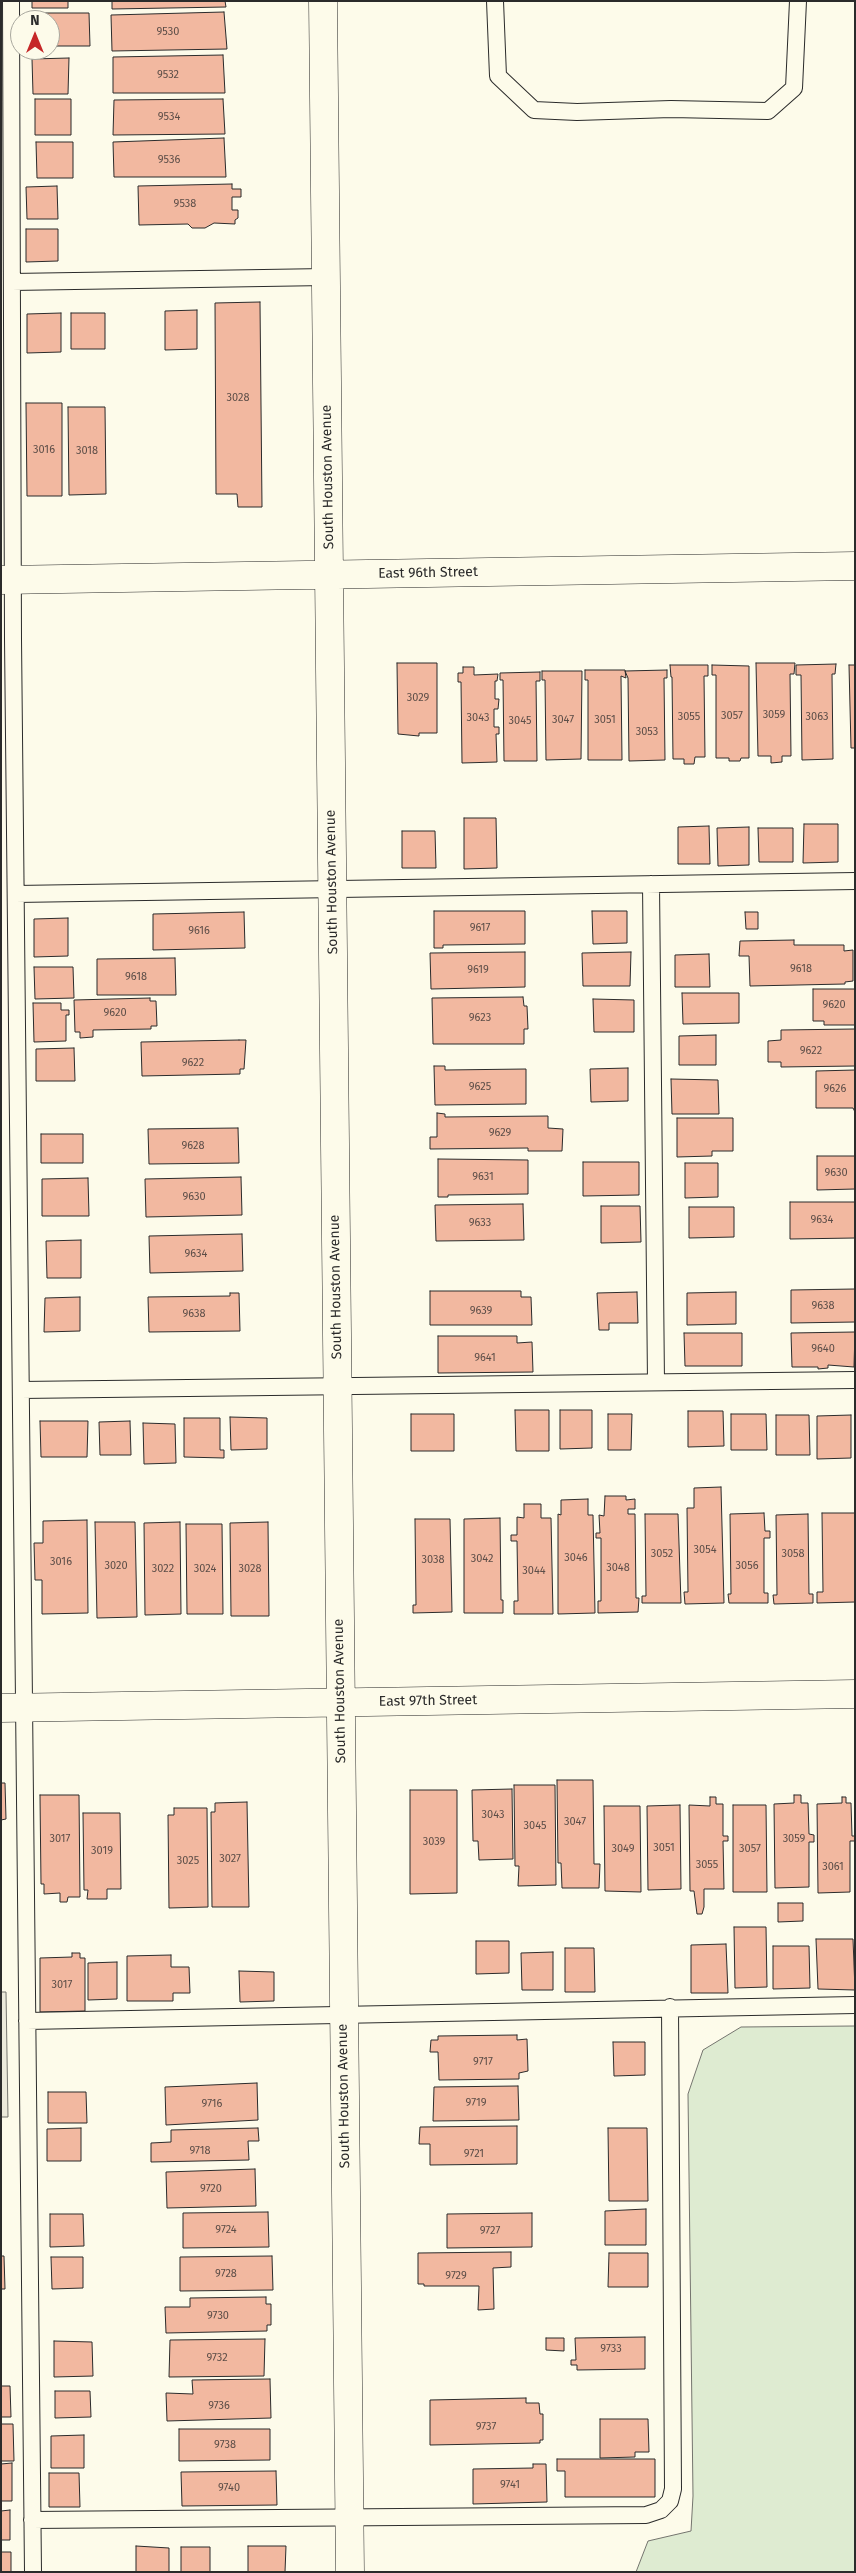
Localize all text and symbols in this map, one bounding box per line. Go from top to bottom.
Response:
north arrow [10,10,60,60]
text: N [30,12,40,29]
house number: 9530 [157,25,179,39]
house number: 9532 [157,68,179,82]
house number: 9534 [158,110,180,124]
house number: 9536 [158,153,180,167]
house number: 9538 [174,197,196,211]
house number: 3028 [226,391,250,405]
street label: South Houston Avenue [318,405,338,549]
house number: 3016 [33,443,55,457]
house number: 3018 [76,444,98,458]
street label: East 96th Street [378,564,478,582]
house number: 3029 [407,691,429,705]
house number: 3059 [763,708,785,722]
house number: 3057 [721,709,743,723]
house number: 3055 [678,710,700,724]
house number: 3063 [806,710,828,724]
house number: 3043 [467,711,489,725]
house number: 3047 [552,713,574,727]
house number: 3051 [594,713,616,727]
house number: 3045 [509,714,531,728]
house number: 3053 [636,725,658,739]
street label: South Houston Avenue [322,810,342,954]
house number: 9617 [470,921,490,935]
house number: 9616 [188,924,210,938]
house number: 9618 [790,962,812,976]
house number: 9619 [467,963,489,977]
house number: 9618 [125,970,147,984]
house number: 9620 [822,998,846,1012]
house number: 9620 [103,1006,127,1020]
house number: 9623 [469,1011,491,1025]
house number: 9622 [800,1044,822,1058]
house number: 9622 [182,1056,204,1070]
house number: 9625 [469,1080,491,1094]
house number: 9626 [824,1082,846,1096]
house number: 9629 [489,1126,511,1140]
house number: 9628 [181,1139,205,1153]
house number: 9630 [824,1166,848,1180]
house number: 9631 [472,1170,494,1184]
house number: 9630 [182,1190,206,1204]
house number: 9634 [811,1213,833,1227]
street label: South Houston Avenue [326,1215,346,1359]
house number: 9633 [469,1216,491,1230]
house number: 9634 [185,1247,207,1261]
house number: 9638 [811,1299,835,1313]
house number: 9639 [470,1304,492,1318]
house number: 9638 [182,1307,206,1321]
house number: 9640 [811,1342,835,1356]
house number: 9641 [474,1351,496,1365]
house number: 3054 [694,1543,716,1557]
house number: 3052 [651,1547,673,1561]
house number: 3058 [781,1547,805,1561]
house number: 3046 [564,1551,588,1565]
house number: 3042 [471,1552,493,1566]
house number: 3038 [421,1553,445,1567]
house number: 3016 [50,1555,72,1569]
house number: 3020 [104,1559,128,1573]
house number: 3056 [735,1559,759,1573]
house number: 3048 [606,1561,630,1575]
house number: 3022 [152,1562,174,1576]
house number: 3024 [194,1562,216,1576]
house number: 3028 [238,1562,262,1576]
house number: 3044 [522,1564,546,1578]
street label: South Houston Avenue [330,1619,350,1763]
street label: East 97th Street [379,1692,477,1710]
house number: 3043 [482,1808,504,1822]
house number: 3047 [564,1815,586,1829]
house number: 3045 [524,1819,546,1833]
house number: 3017 [50,1832,70,1846]
house number: 3059 [783,1832,805,1846]
house number: 3039 [423,1835,445,1849]
house number: 3051 [653,1841,675,1855]
house number: 3049 [611,1842,635,1856]
house number: 3057 [739,1842,761,1856]
house number: 3019 [91,1844,113,1858]
house number: 3027 [219,1852,241,1866]
house number: 3025 [177,1854,199,1868]
house number: 3055 [696,1858,718,1872]
house number: 3061 [822,1860,844,1874]
house number: 3017 [52,1978,72,1992]
street label: South Houston Avenue [334,2024,354,2168]
house number: 9717 [473,2055,493,2069]
house number: 9719 [466,2096,486,2110]
house number: 9716 [202,2097,222,2111]
house number: 9718 [189,2144,211,2158]
house number: 9721 [464,2147,484,2161]
house number: 9720 [200,2182,222,2196]
house number: 9724 [215,2223,237,2237]
house number: 9727 [480,2224,500,2238]
house number: 9728 [215,2267,237,2281]
house number: 9729 [445,2269,467,2283]
house number: 9730 [207,2309,229,2323]
house number: 9733 [600,2342,622,2356]
house number: 9732 [206,2351,228,2365]
house number: 9736 [208,2399,230,2413]
house number: 9737 [476,2420,496,2434]
house number: 9738 [214,2438,236,2452]
house number: 9741 [500,2478,520,2492]
house number: 9740 [218,2481,240,2495]

